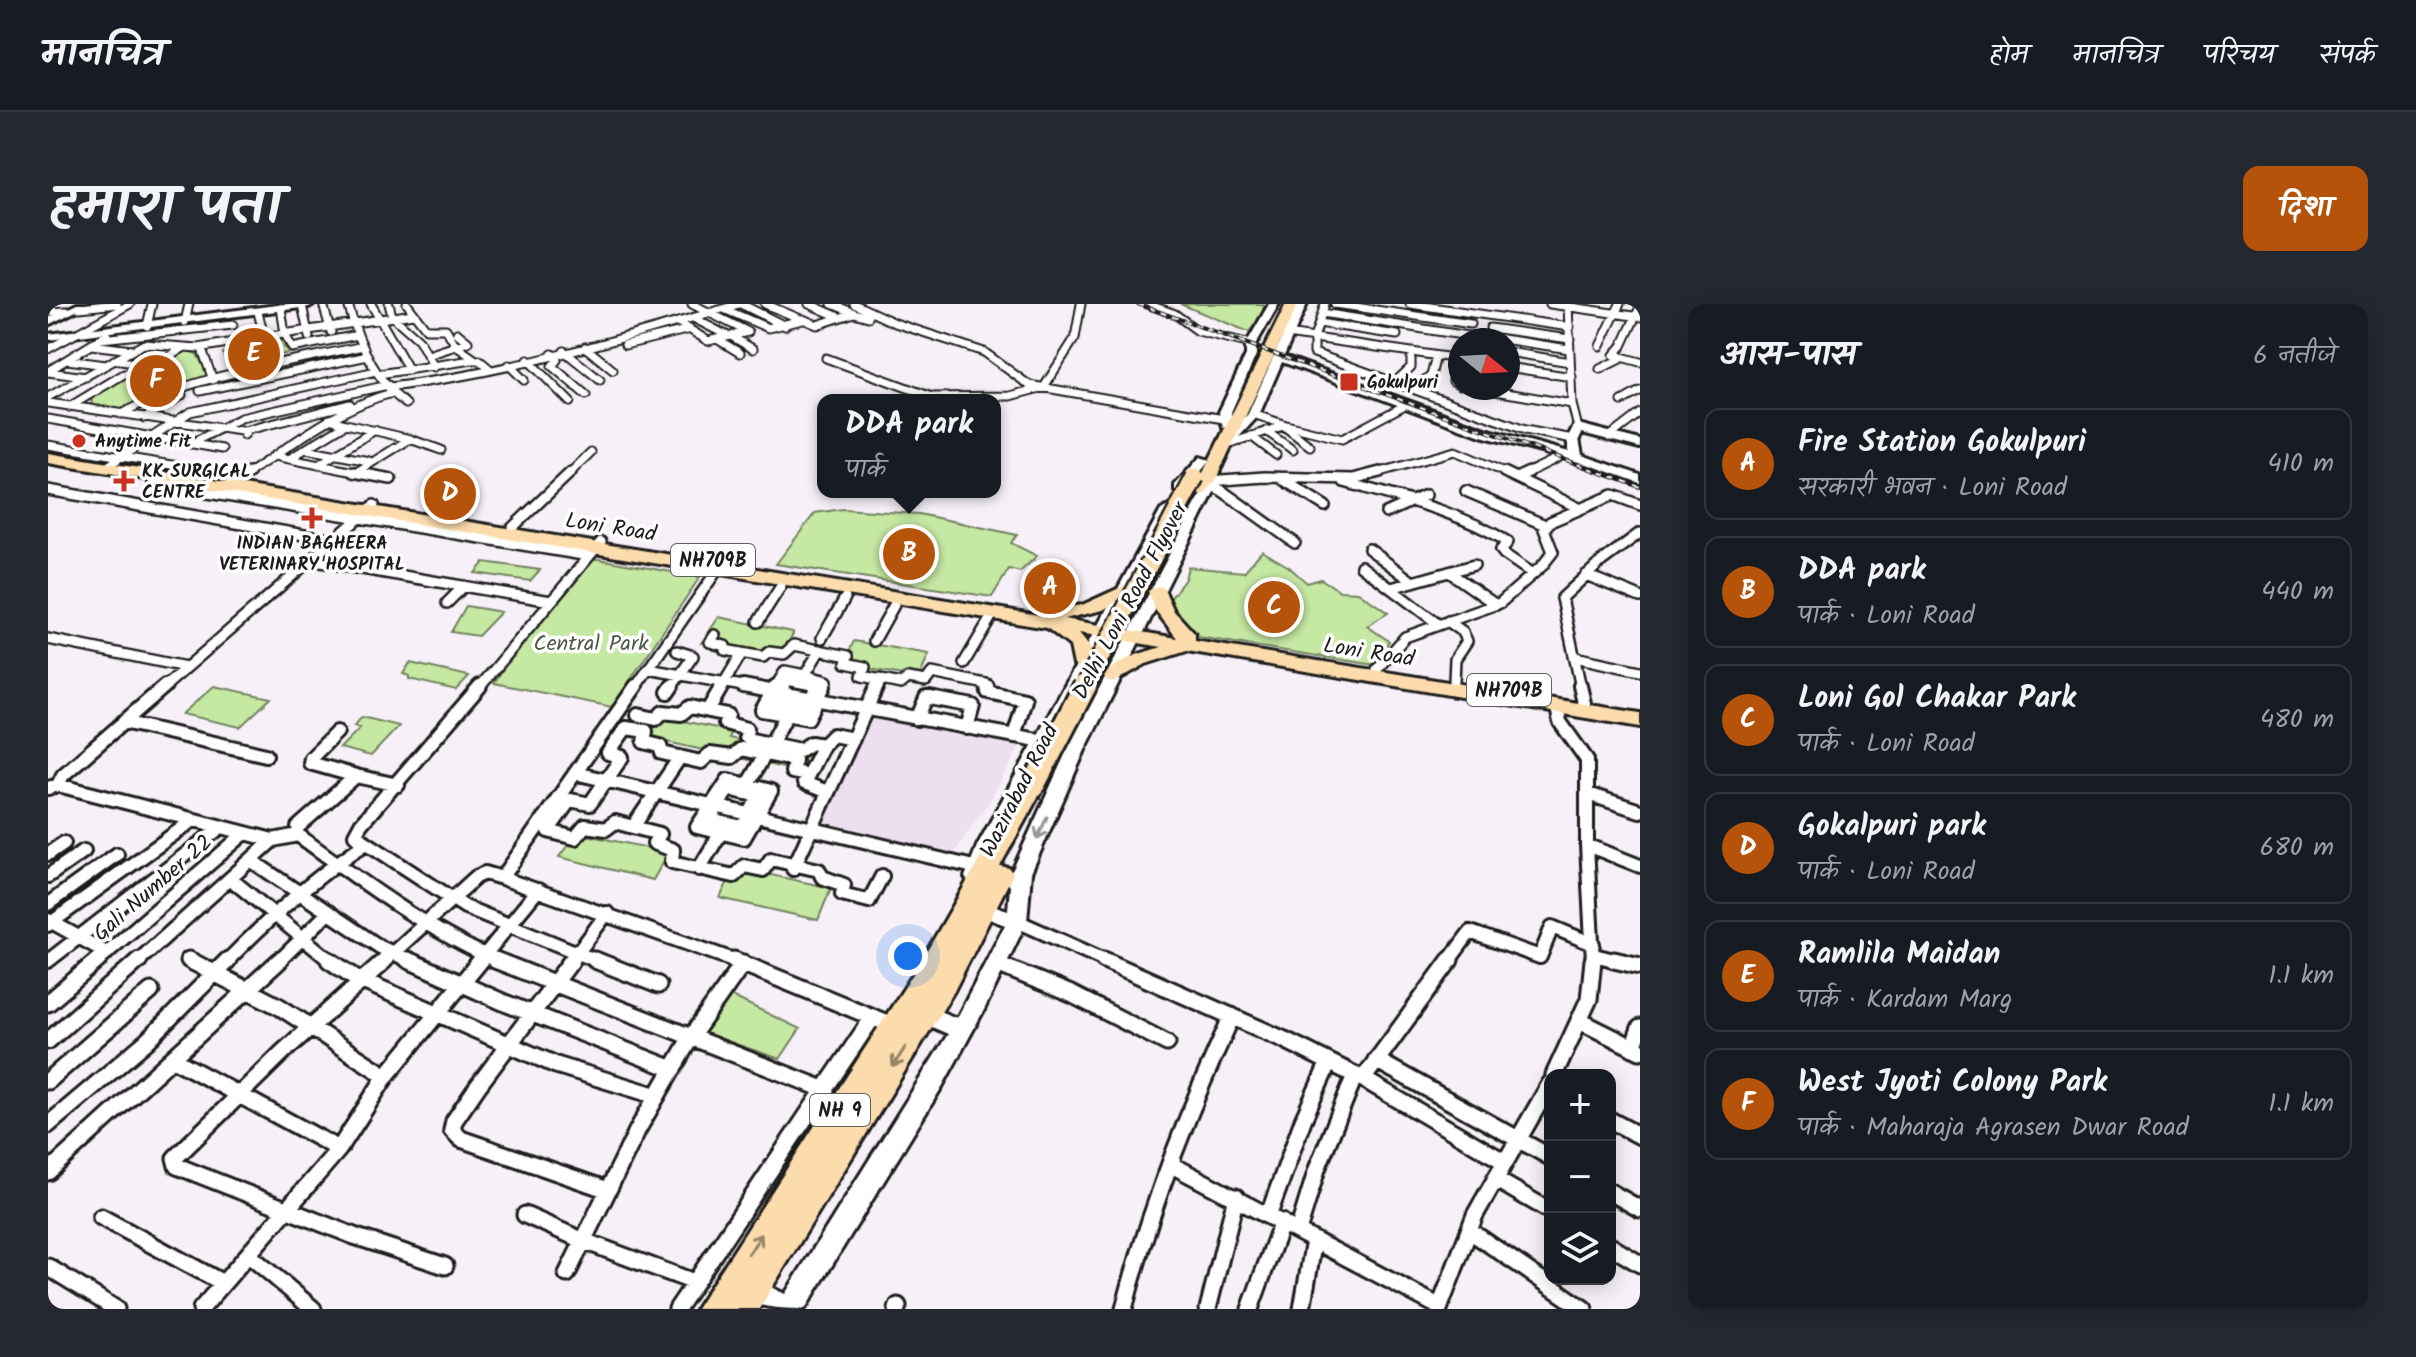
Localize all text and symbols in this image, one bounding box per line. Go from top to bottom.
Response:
text: मानचित्र [40,25,164,85]
text: होम [1989,33,2028,78]
text: मानचित्र [2072,33,2160,78]
text: परिचय [2204,33,2275,78]
text: संपर्क [2319,33,2376,78]
text: हमारा पता [48,163,281,253]
button: दिशा [2243,166,2368,251]
pin: E [228,324,280,384]
north arrow [1448,328,1520,400]
text: आस-पास [1720,329,1857,383]
text: 6 नतीजे [2253,335,2336,377]
pin: F [130,351,182,411]
place label: Gokulpuri [1367,369,1438,398]
marker: Gokulpuri [1338,371,1360,393]
popup [817,394,1001,498]
text: DDA park [845,401,973,449]
text: Fire Station Gokulpuri [1798,419,2086,467]
place label: Anytime Fit [95,428,192,457]
marker: Anytime Fit [70,432,88,450]
text: A [1740,443,1756,485]
text: 410 m [2267,443,2334,485]
text: पार्क [845,449,886,491]
place label: KK SURGICAL CENTRE [142,458,251,508]
pin: D [424,464,476,524]
text: सरकारी भवन · Loni Road [1798,467,2067,509]
marker: KK SURGICAL CENTRE [113,470,135,492]
street label: Delhi Loni Road Flyover [1064,494,1199,706]
street label: Loni Road [562,504,660,553]
marker: INDIAN BAGHEERA VETERINARY HOSPITAL [301,507,323,529]
pin: B [883,524,935,584]
place label: INDIAN BAGHEERA VETERINARY HOSPITAL [219,530,405,580]
road number: NH709B [671,544,755,576]
text: DDA park [1798,547,1926,595]
pin: A [1024,558,1076,618]
text: B [1740,571,1756,613]
text: 440 m [2261,571,2334,613]
pin: C [1248,577,1300,637]
text: पार्क · Loni Road [1798,595,1975,637]
park label: Central Park [534,627,649,662]
street label: Loni Road [1320,629,1418,678]
road number: NH709B [1467,674,1551,706]
text: Loni Gol Chakar Park [1798,675,2076,723]
text: C [1740,699,1756,741]
text: 480 m [2260,699,2334,741]
street label: Wazirabad Road [972,717,1069,864]
text: पार्क · Loni Road [1798,723,1975,765]
text: Gokalpuri park [1798,803,1986,851]
one-way arrow [1033,815,1048,839]
street label: Gali Number 22 [86,827,221,951]
text: D [1739,827,1757,869]
text: 680 m [2260,827,2334,869]
text: पार्क · Loni Road [1798,851,1975,893]
text: Ramlila Maidan [1798,931,2000,979]
your location [888,936,928,976]
text: E [1741,955,1755,997]
text: 1.1 km [2268,955,2334,997]
text: पार्क · Kardam Marg [1798,979,2012,1021]
one-way arrow [890,1045,906,1068]
text: West Jyoti Colony Park [1798,1059,2107,1107]
map controls [1544,1069,1616,1285]
button: + [1544,1069,1616,1141]
text: F [1741,1083,1755,1125]
text: 1.1 km [2268,1083,2334,1125]
road number: NH 9 [810,1094,870,1126]
text: पार्क · Maharaja Agrasen Dwar Road [1798,1107,2189,1149]
button: − [1544,1141,1616,1213]
button: layers [1544,1213,1616,1285]
one-way arrow [746,1233,763,1255]

